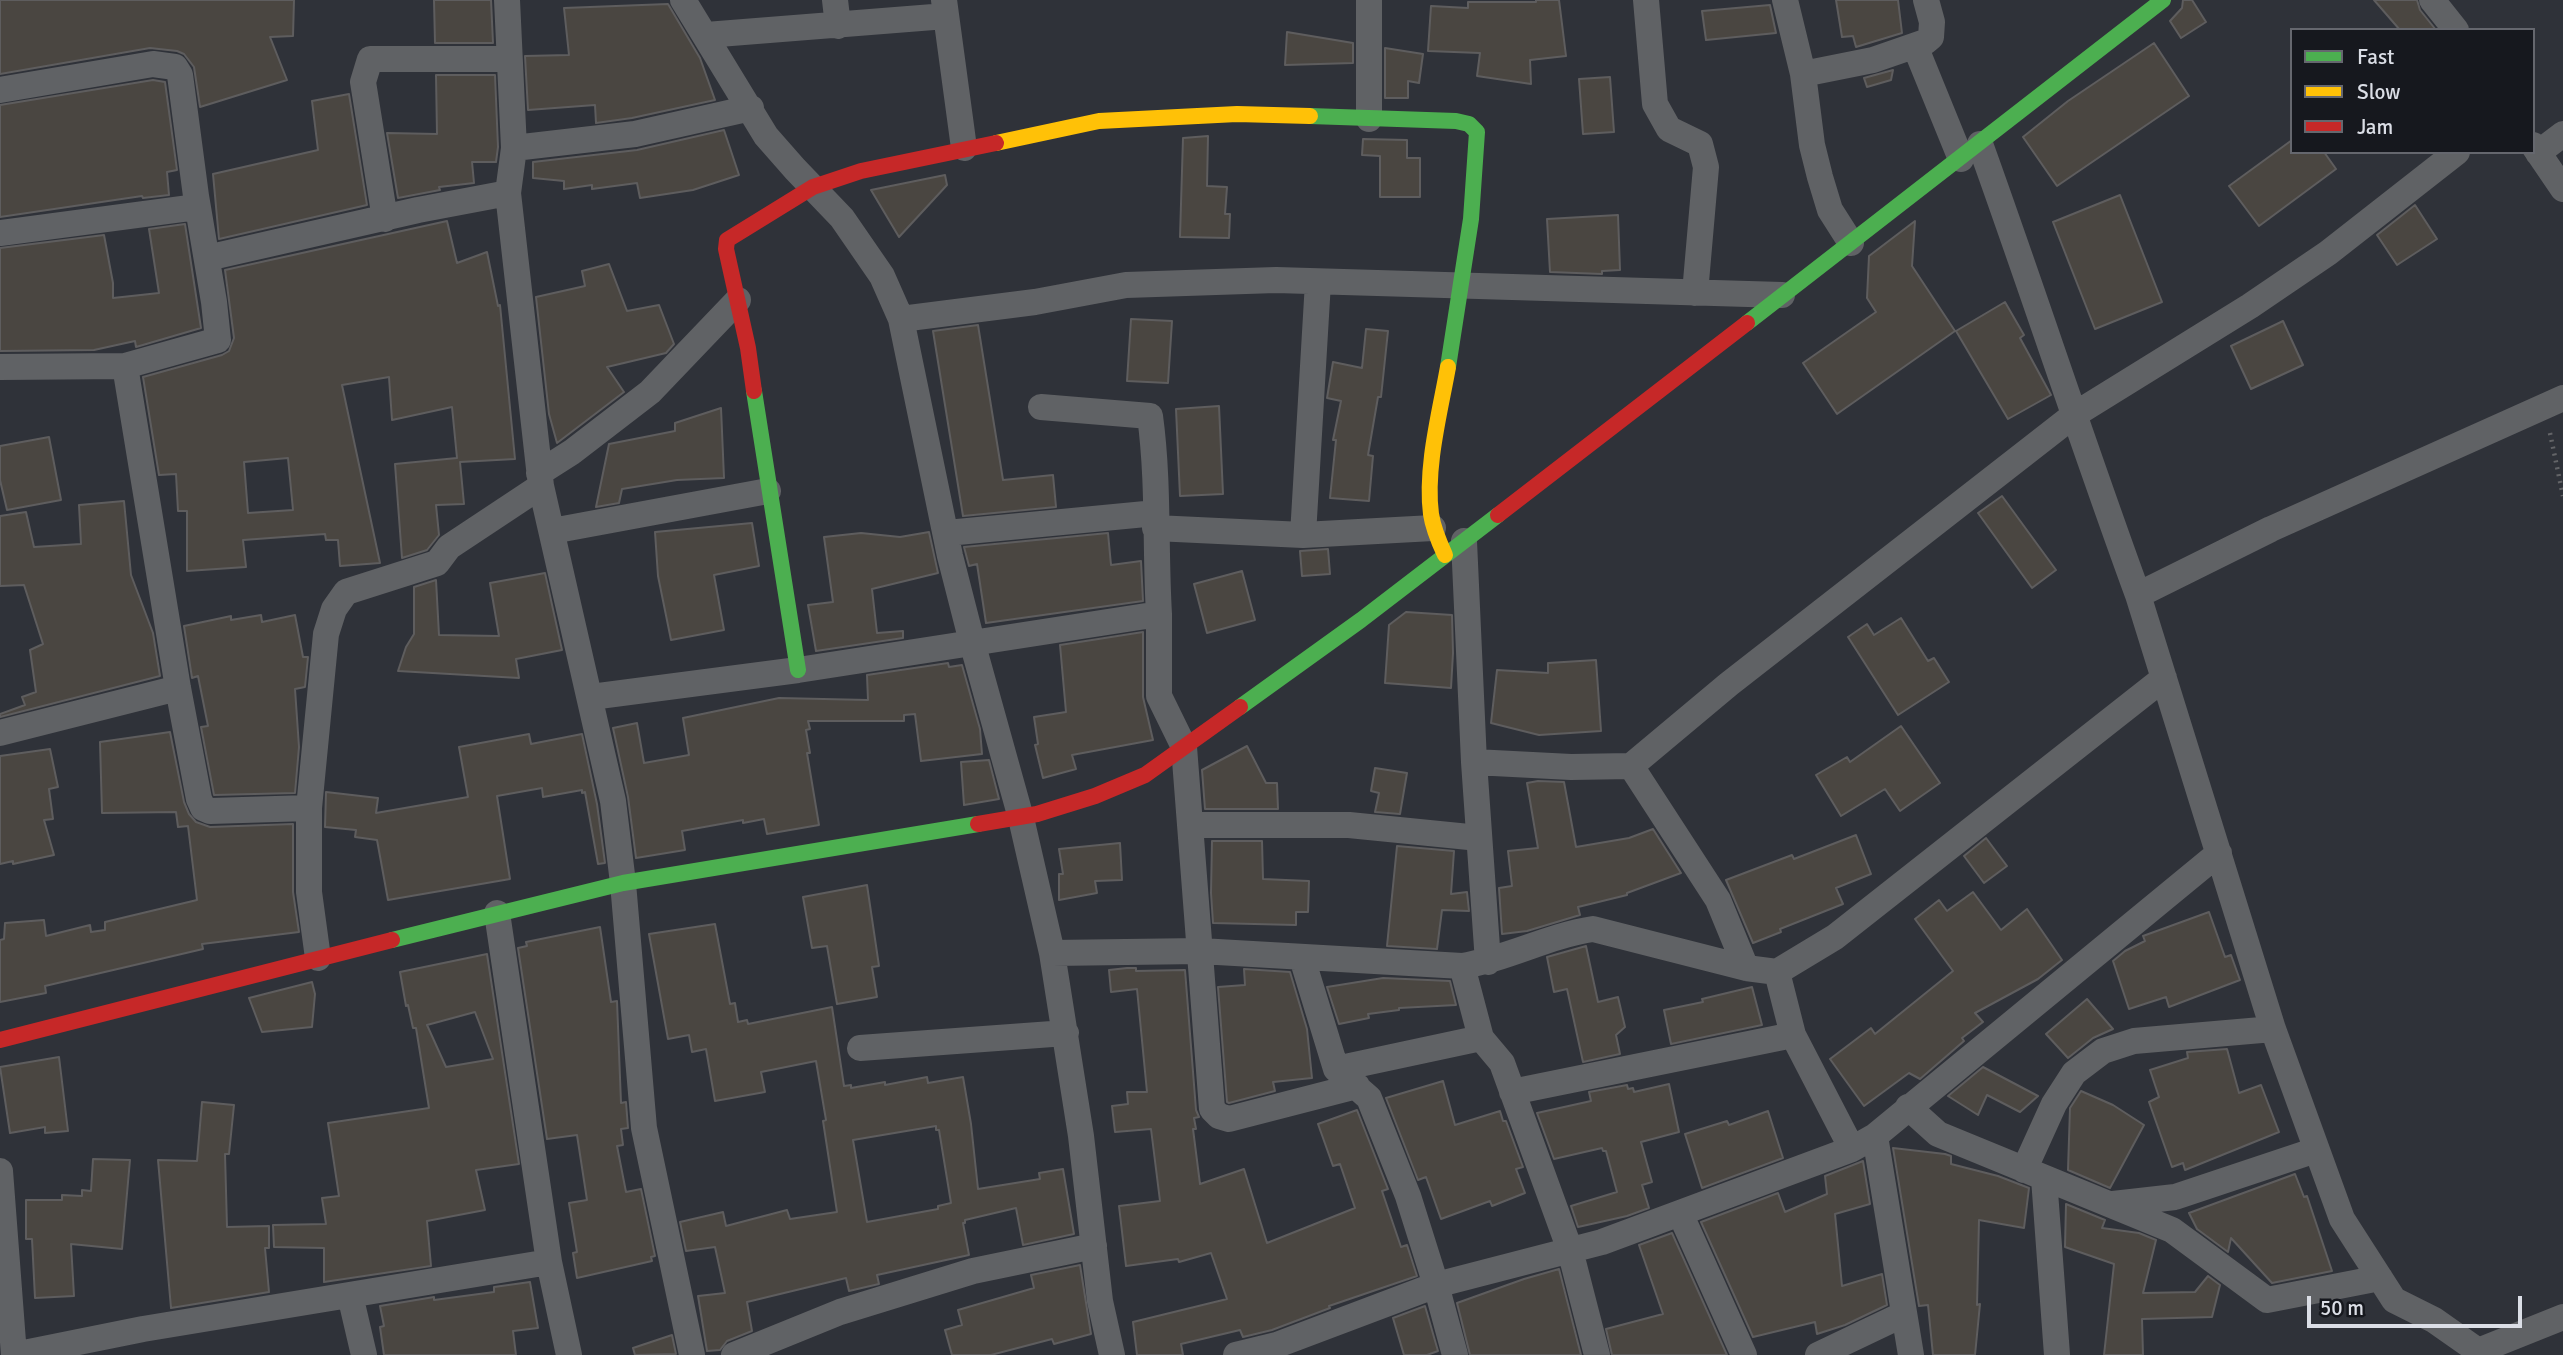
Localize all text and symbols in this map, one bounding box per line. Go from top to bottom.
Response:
legend [2290,28,2535,154]
text: Fast [2357,44,2394,70]
text: Slow [2357,79,2401,105]
text: Jam [2357,114,2393,140]
scale bar [2311,1282,2526,1326]
text: 50 m [2320,1295,2364,1321]

